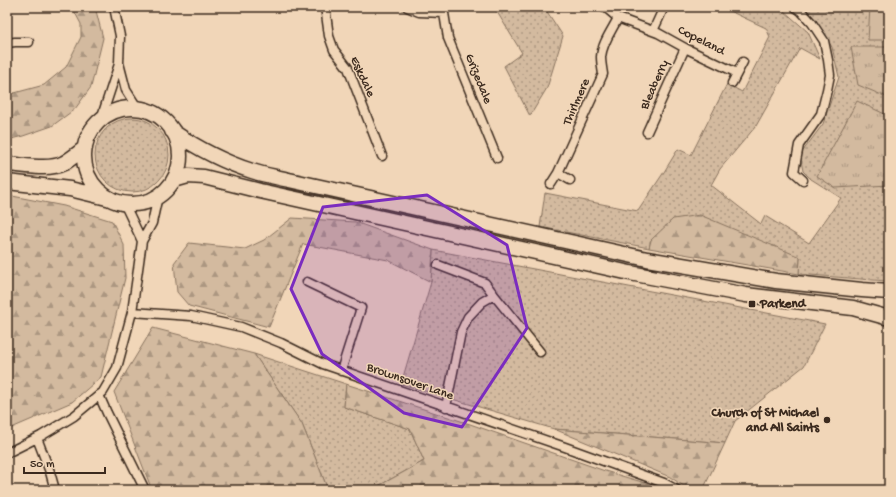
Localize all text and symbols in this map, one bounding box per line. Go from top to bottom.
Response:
street label: Copeland [675,23,728,60]
street label: Grizedale [461,52,495,106]
street label: Eskdale [346,54,378,100]
street label: Bleaberry [637,57,673,113]
street label: Thirlmere [560,76,594,129]
place label: Parkend [759,297,807,312]
marker: Parkend [747,299,757,309]
street label: Brownsover Lane [364,360,456,404]
place label: Church of St Michael and All Saints [711,405,820,436]
marker: Church of St Michael and All Saints [822,415,832,425]
scale bar [24,449,105,475]
text: 50 m [30,458,55,472]

